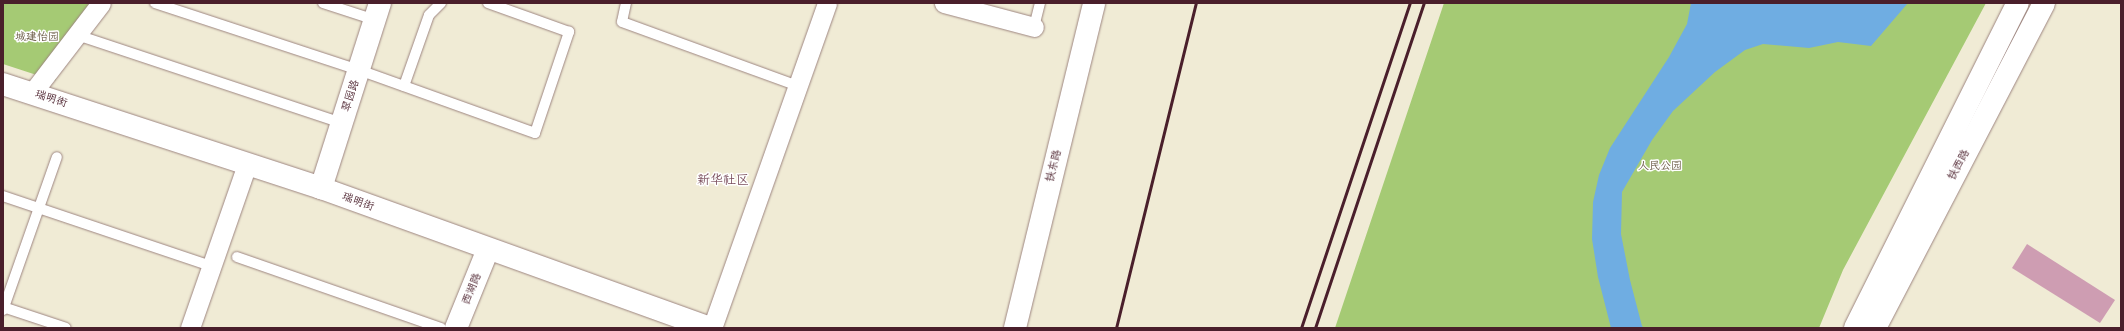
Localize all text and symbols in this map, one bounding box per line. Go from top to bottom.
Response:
park label: 城建怡园 [15,30,59,44]
street label: 翠园路 [340,78,362,114]
street label: 瑞明街 [33,88,69,110]
street label: 铁西路 [1945,147,1973,183]
street label: 铁东路 [1044,148,1064,184]
park label: 人民公园 [1638,159,1682,173]
district label: 新华社区 [697,173,749,189]
street label: 瑞明街 [340,190,376,214]
street label: 西湖路 [460,271,484,307]

